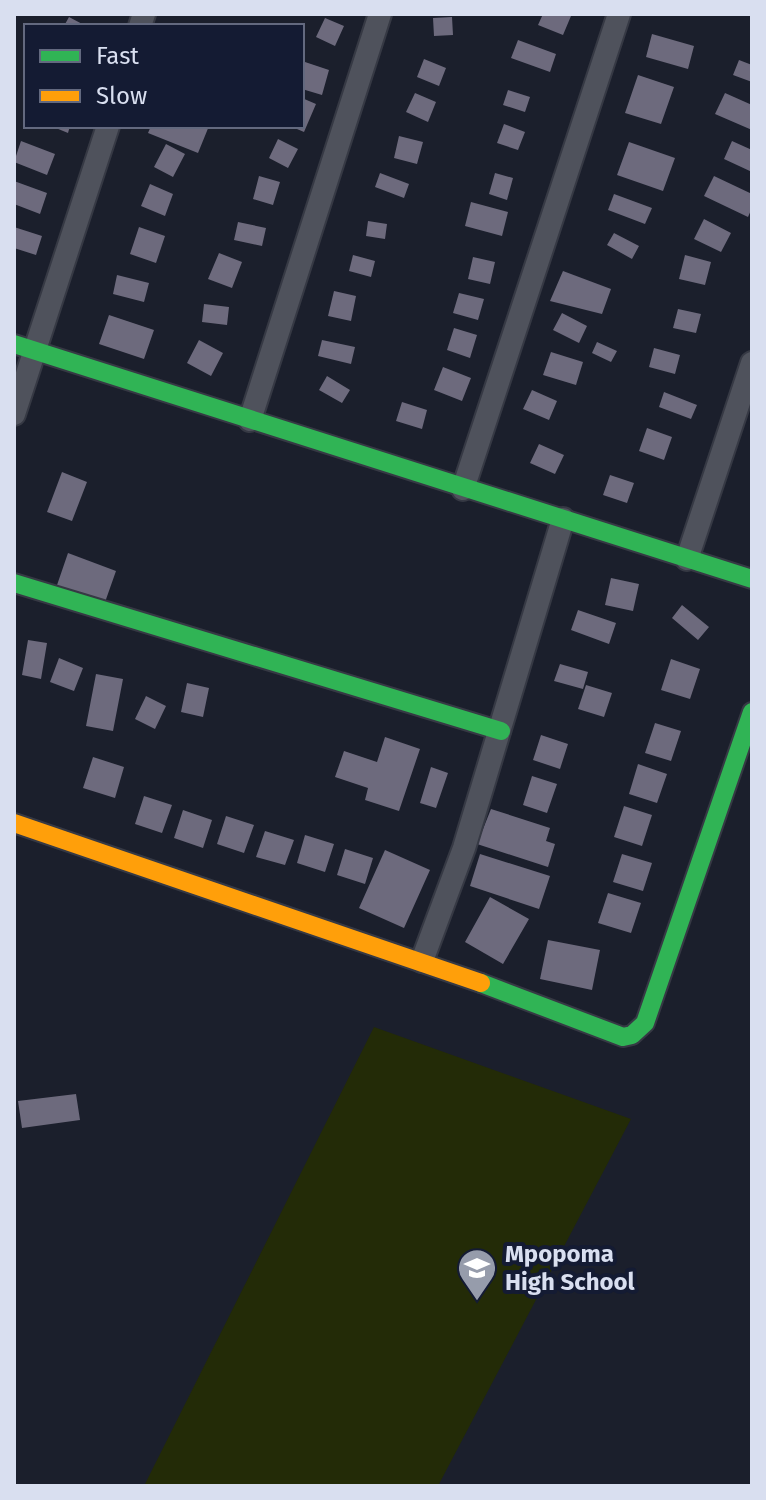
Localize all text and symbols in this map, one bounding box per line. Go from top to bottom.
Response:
legend [24,24,304,128]
text: Fast [96,42,139,70]
text: Slow [96,82,147,110]
place label: Mpopoma High School [505,1240,636,1296]
school or university icon: Mpopoma High School [456,1247,498,1302]

